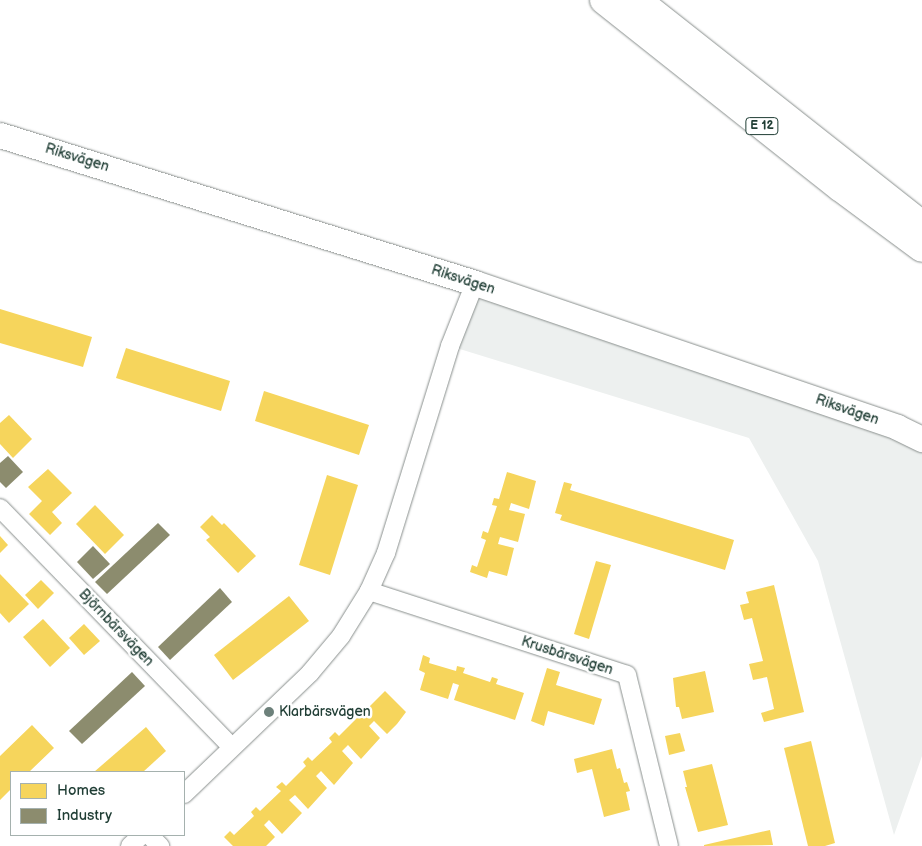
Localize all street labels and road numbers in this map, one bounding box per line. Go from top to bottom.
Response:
road number: E 12 [744,116,780,136]
street label: Riksvägen [43,140,111,176]
street label: Riksvägen [429,262,497,298]
street label: Riksvägen [813,391,881,429]
street label: Björnbärsvägen [75,586,157,670]
street label: Krusbärsvägen [519,633,615,679]

